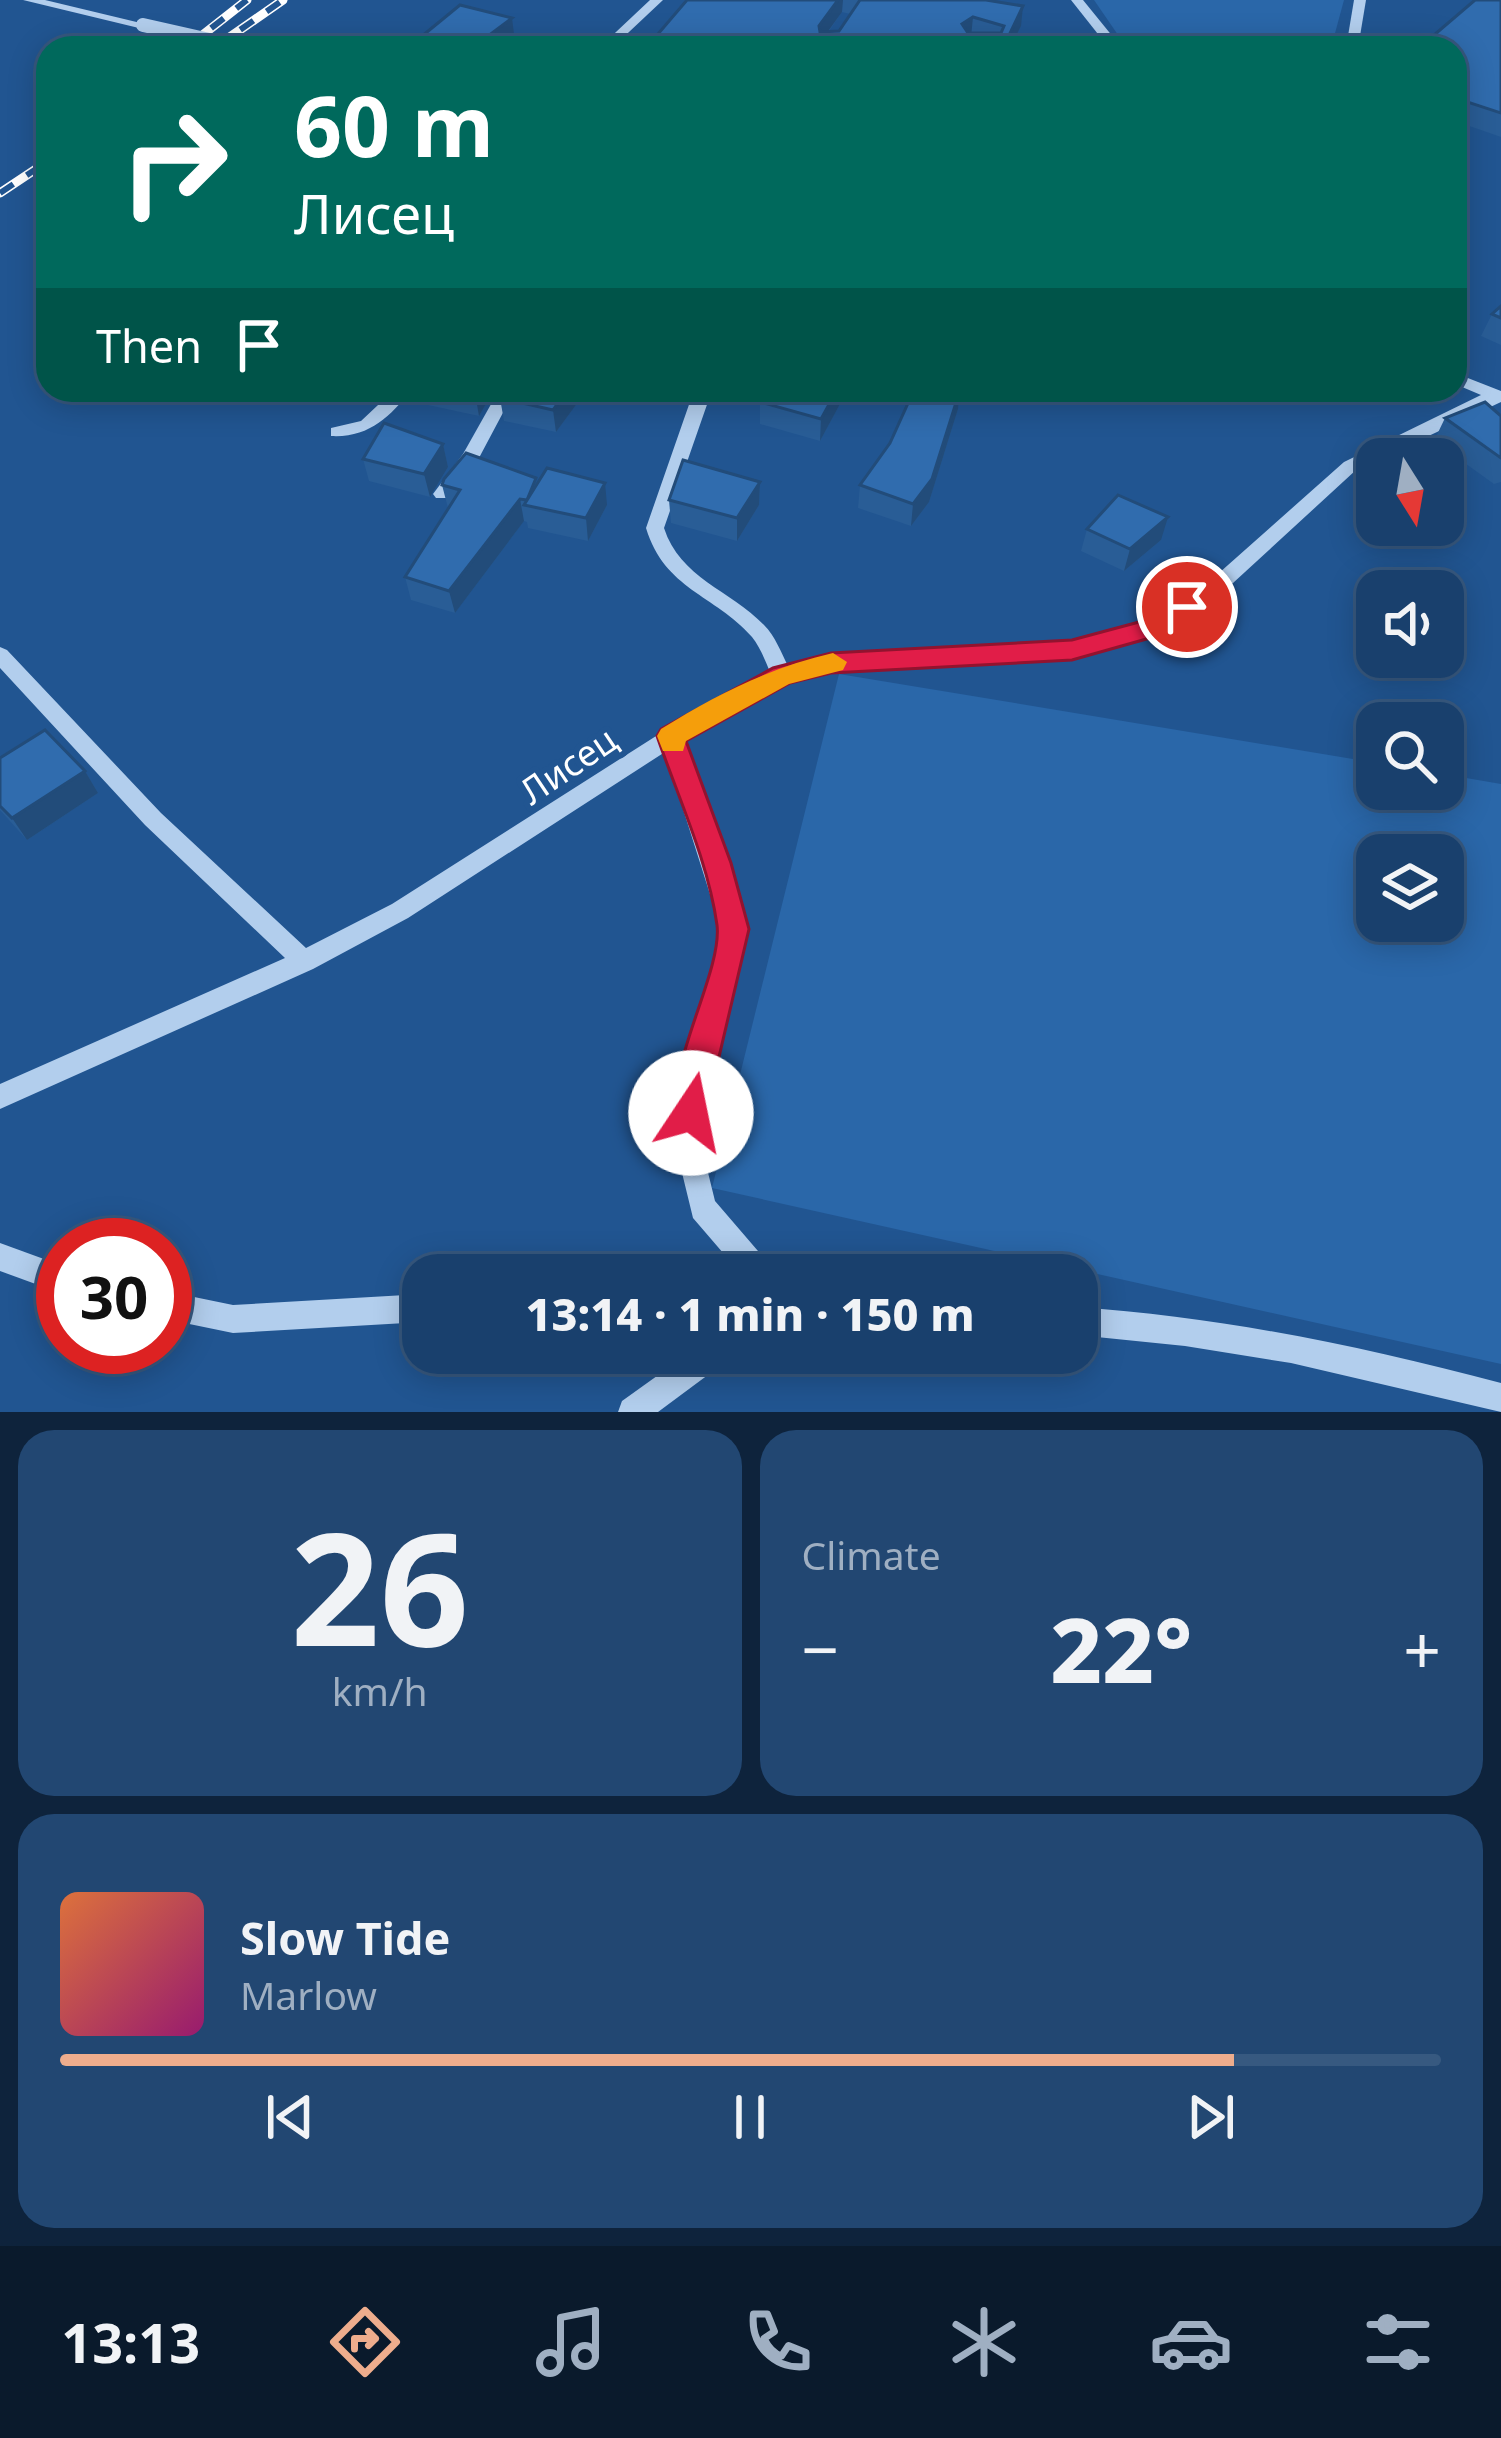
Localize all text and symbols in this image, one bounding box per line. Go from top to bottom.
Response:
text: 60 m [294,67,494,182]
icon: right [96,84,252,240]
text: Лисец [294,176,454,250]
icon: arrive [226,312,292,378]
text: Then [96,315,202,376]
north arrow [1356,438,1464,546]
map controls [1356,438,1464,942]
pin [1136,556,1238,658]
button: sound [1356,570,1464,678]
icon: arrive [1154,574,1220,640]
button: search [1356,702,1464,810]
street label: Лисец [510,715,626,815]
button: layers [1356,834,1464,942]
position arrow [628,1050,754,1176]
speed limit sign: 30 [36,1218,192,1374]
text: 13:14 · 1 min · 150 m [525,1283,975,1344]
text: 26 [291,1479,469,1692]
text: Climate [802,1528,941,1581]
text: 22° [1050,1587,1192,1709]
text: − [802,1603,839,1693]
text: + [1403,1603,1441,1693]
text: km/h [332,1664,428,1717]
text: Slow Tide [240,1907,450,1968]
text: Marlow [240,1968,377,2021]
icon: previous [257,2084,323,2150]
icon: pause [717,2084,783,2150]
icon: next [1178,2084,1244,2150]
icon: directions [323,2300,407,2384]
icon: music [529,2300,613,2384]
icon: phone [736,2300,820,2384]
icon: climate [942,2300,1026,2384]
icon: car [1149,2300,1233,2384]
icon: filters [1356,2300,1440,2384]
text: 13:13 [61,2305,200,2379]

